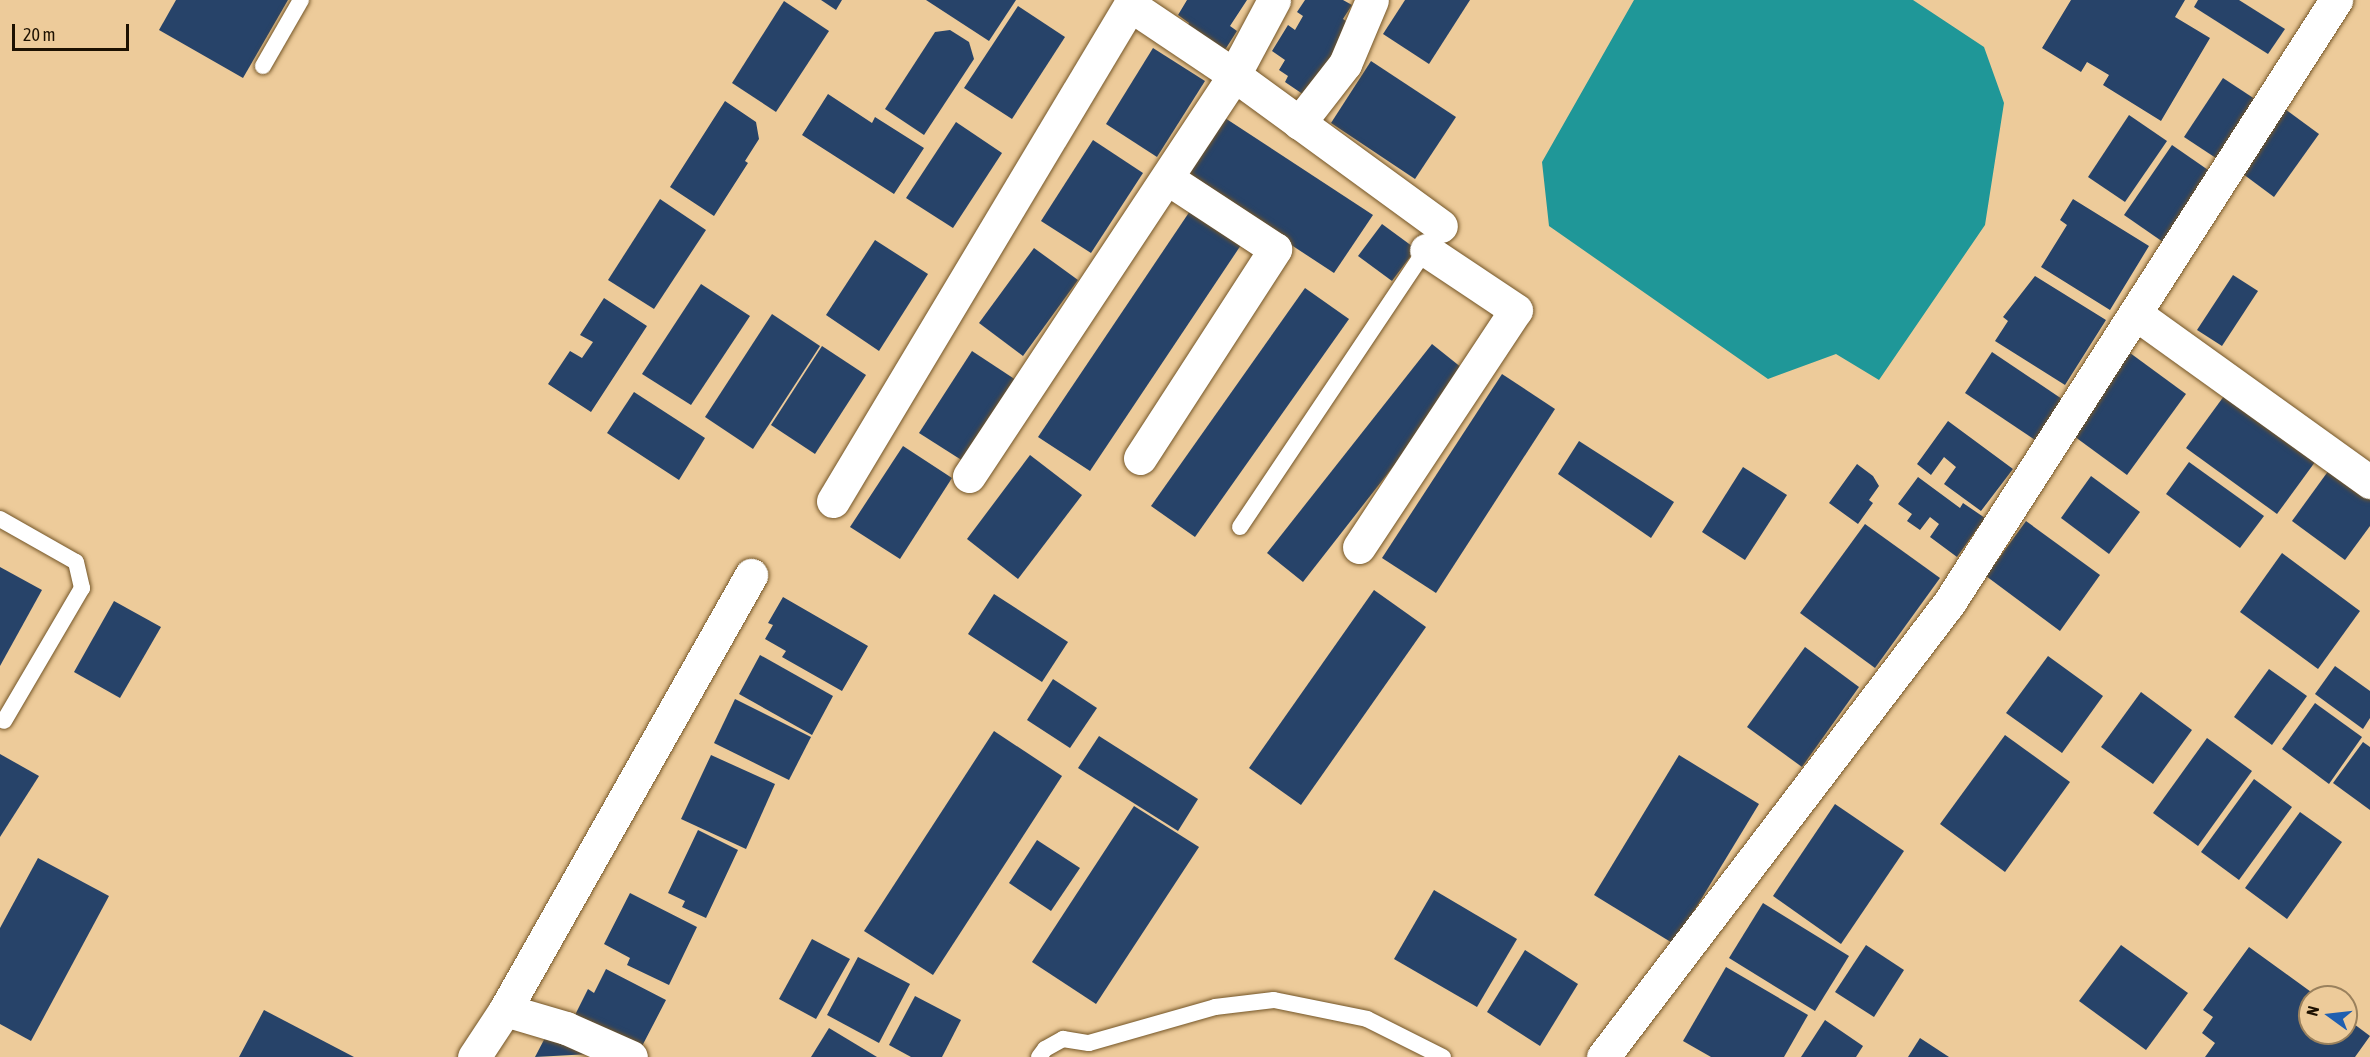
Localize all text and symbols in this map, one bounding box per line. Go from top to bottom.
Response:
scale bar [15,12,132,50]
text: 20 m [23,24,55,45]
north arrow [2298,985,2358,1045]
text: N [2303,1004,2322,1018]

